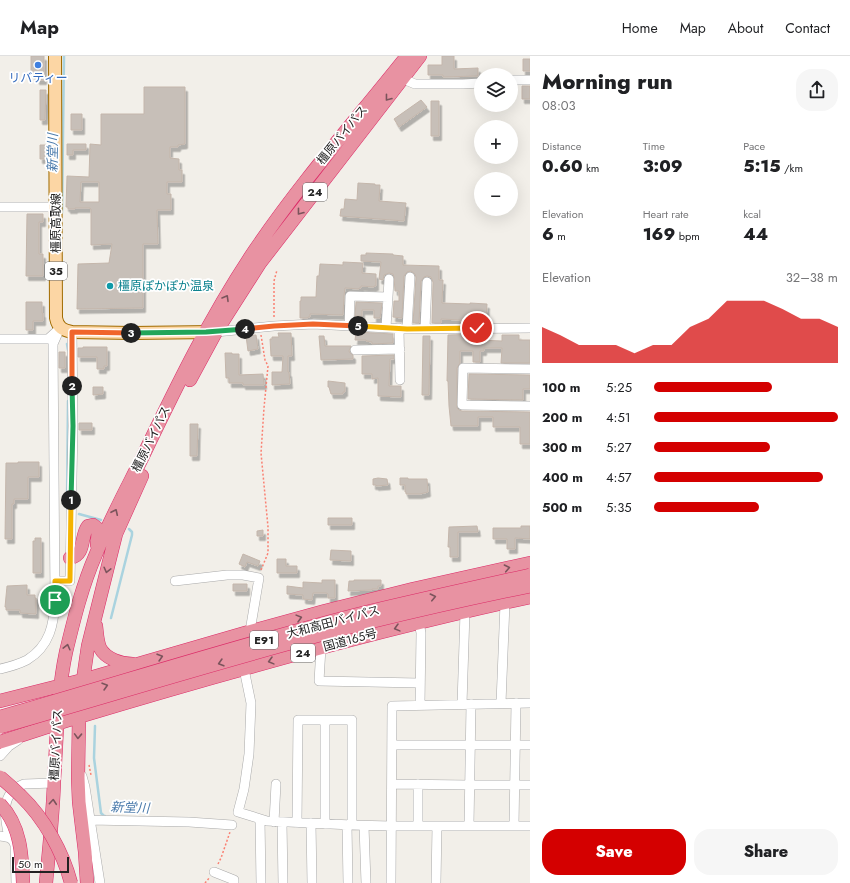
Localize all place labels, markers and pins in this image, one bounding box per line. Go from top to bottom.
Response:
marker: リバティー [33,60,43,70]
place label: リバティー [8,69,68,87]
place label: 橿原ぽかぽか温泉 [118,277,214,295]
marker: 橿原ぽかぽか温泉 [105,281,115,291]
pin [460,311,494,345]
pin: 5 [348,316,368,336]
pin: 4 [235,319,255,339]
pin: 3 [121,323,141,343]
pin: 2 [62,376,82,396]
pin: 1 [61,490,81,510]
pin [38,583,72,617]

